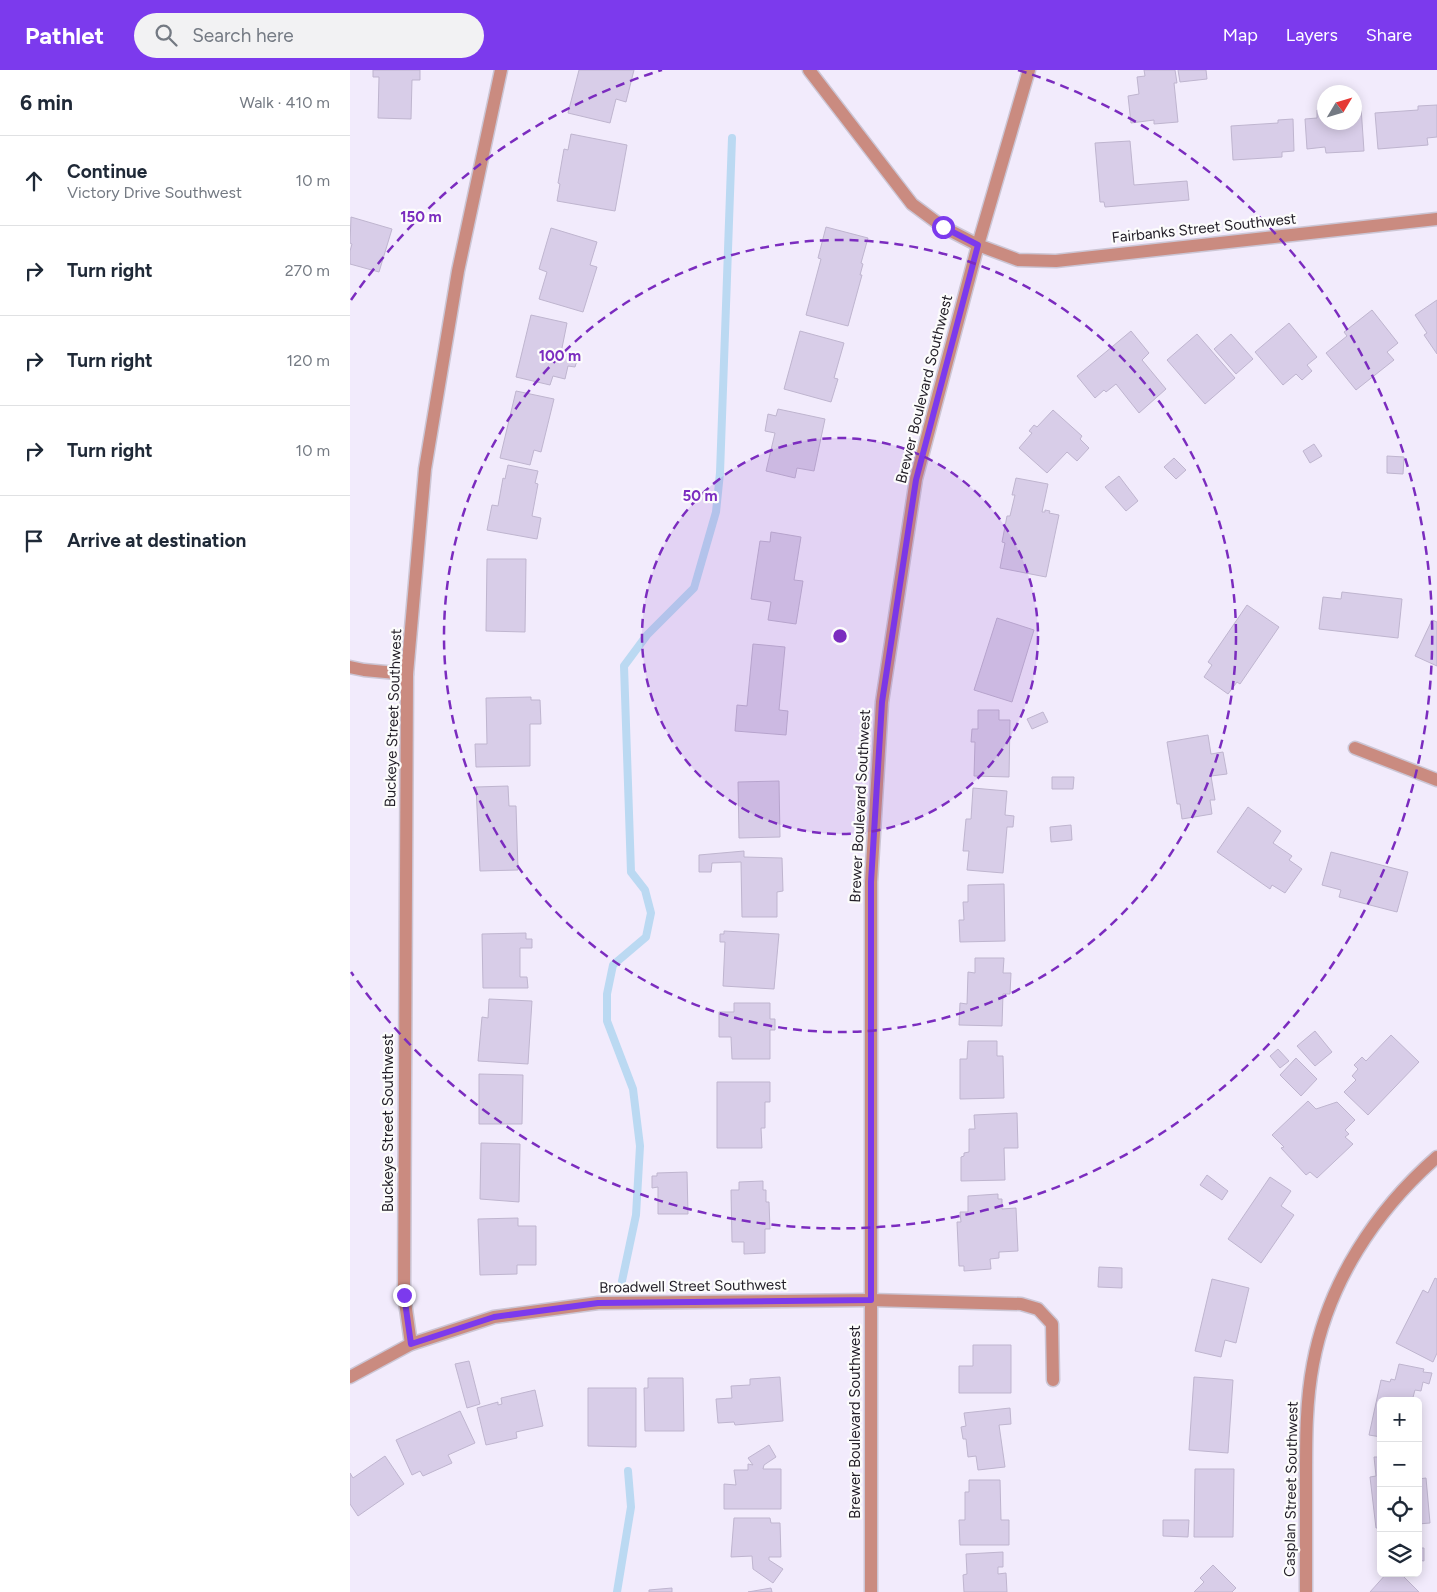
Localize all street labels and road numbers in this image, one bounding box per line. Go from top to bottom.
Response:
street label: Fairbanks Street Southwest [1111,209,1297,247]
street label: Brewer Boulevard Southwest [892,292,956,485]
street label: Buckeye Street Southwest [381,628,405,808]
street label: Brewer Boulevard Southwest [846,708,874,903]
street label: Buckeye Street Southwest [379,1033,397,1212]
street label: Broadwell Street Southwest [599,1275,787,1297]
street label: Brewer Boulevard Southwest [846,1325,864,1519]
street label: Casplan Street Southwest [1280,1401,1302,1577]

